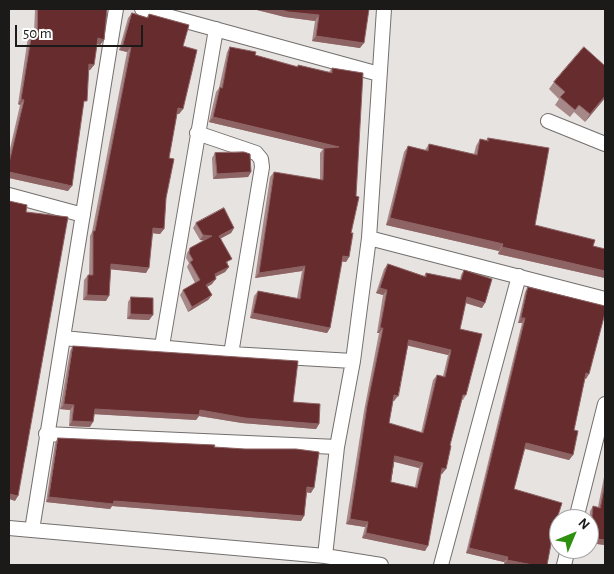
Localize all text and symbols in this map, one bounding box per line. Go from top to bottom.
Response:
scale bar [18,15,145,47]
text: 50 m [23,26,52,41]
north arrow [549,509,599,559]
text: N [576,516,592,532]

